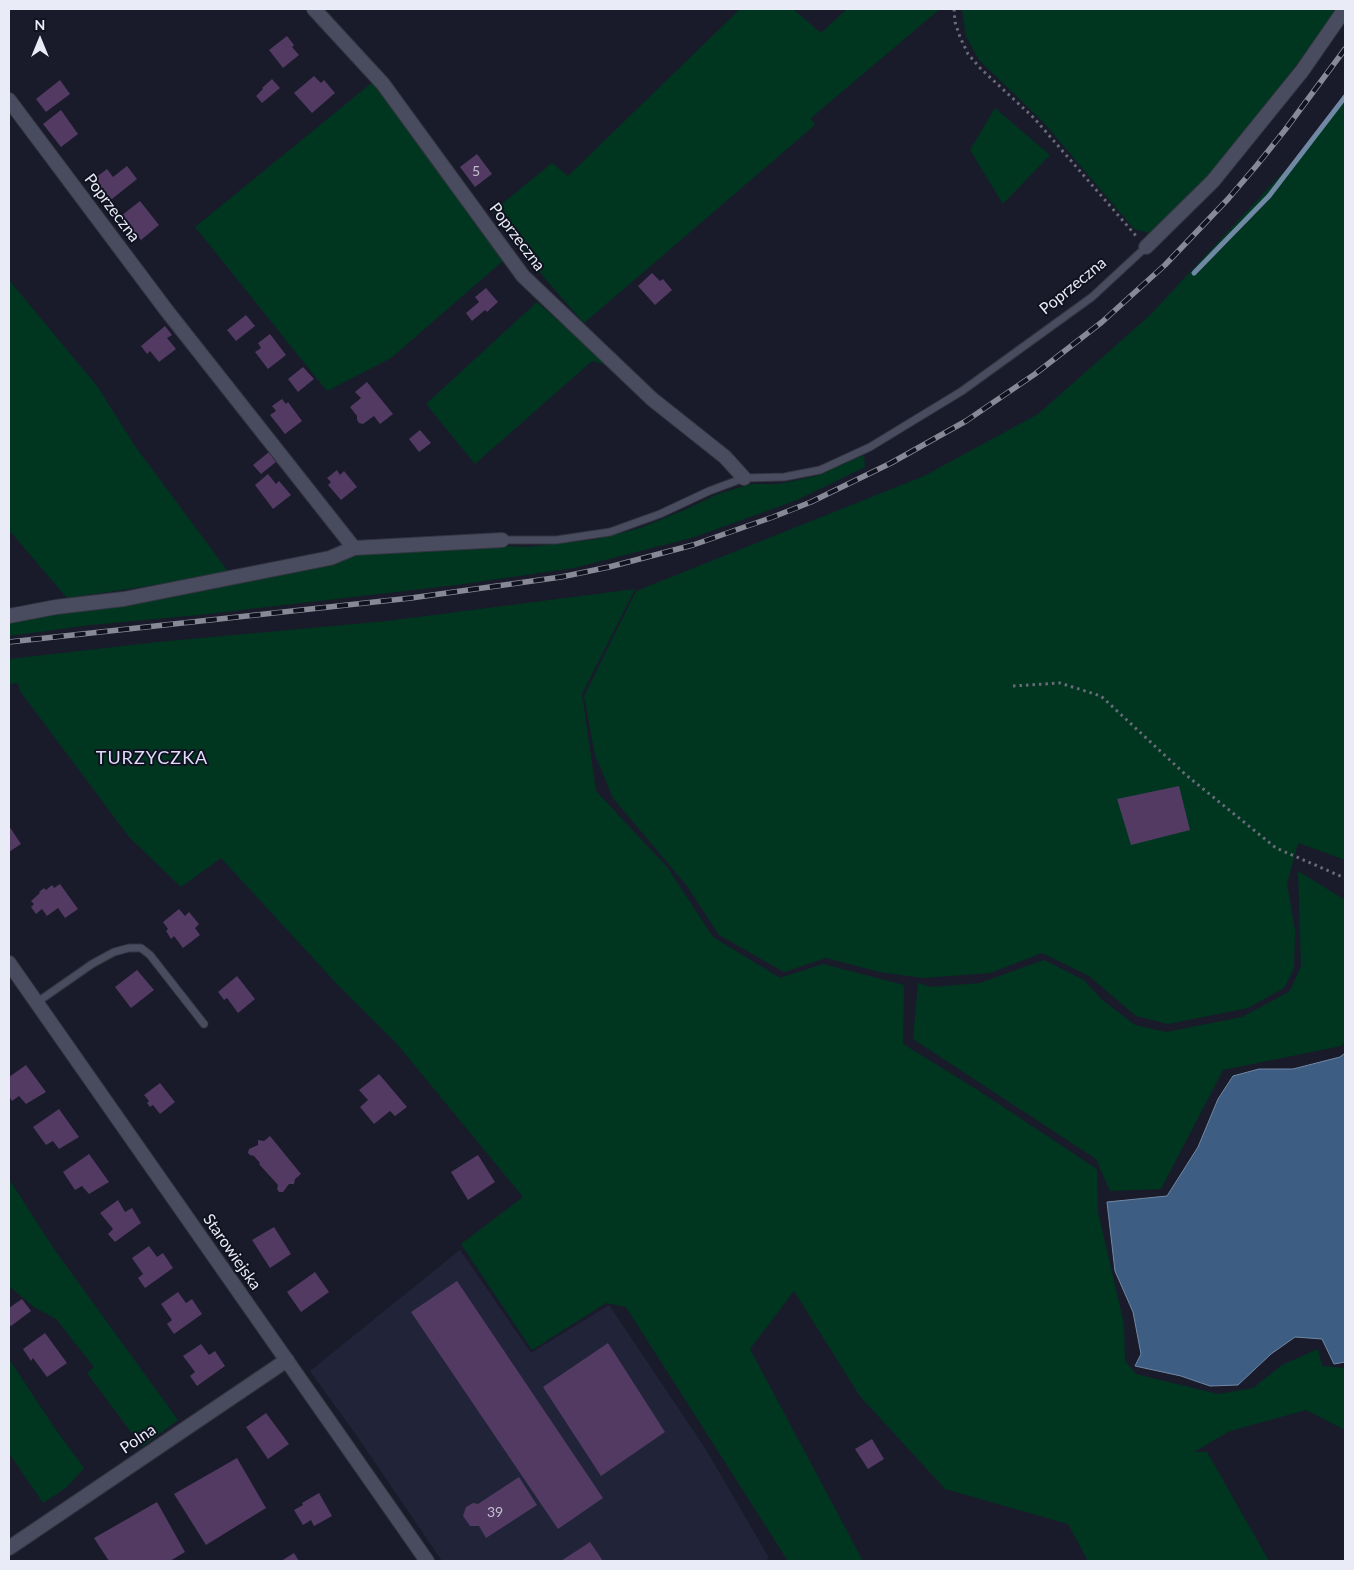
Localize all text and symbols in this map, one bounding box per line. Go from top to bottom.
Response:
north arrow [15,15,65,65]
text: N [35,16,45,33]
house number: 5 [472,163,480,179]
street label: Poprzeczna [80,170,144,246]
street label: Poprzeczna [485,199,549,275]
street label: Poprzeczna [1036,253,1110,319]
district label: TURZYCZKA [95,747,209,769]
street label: Starowiejska [199,1210,265,1294]
street label: Polna [117,1420,159,1458]
house number: 39 [487,1504,503,1520]

